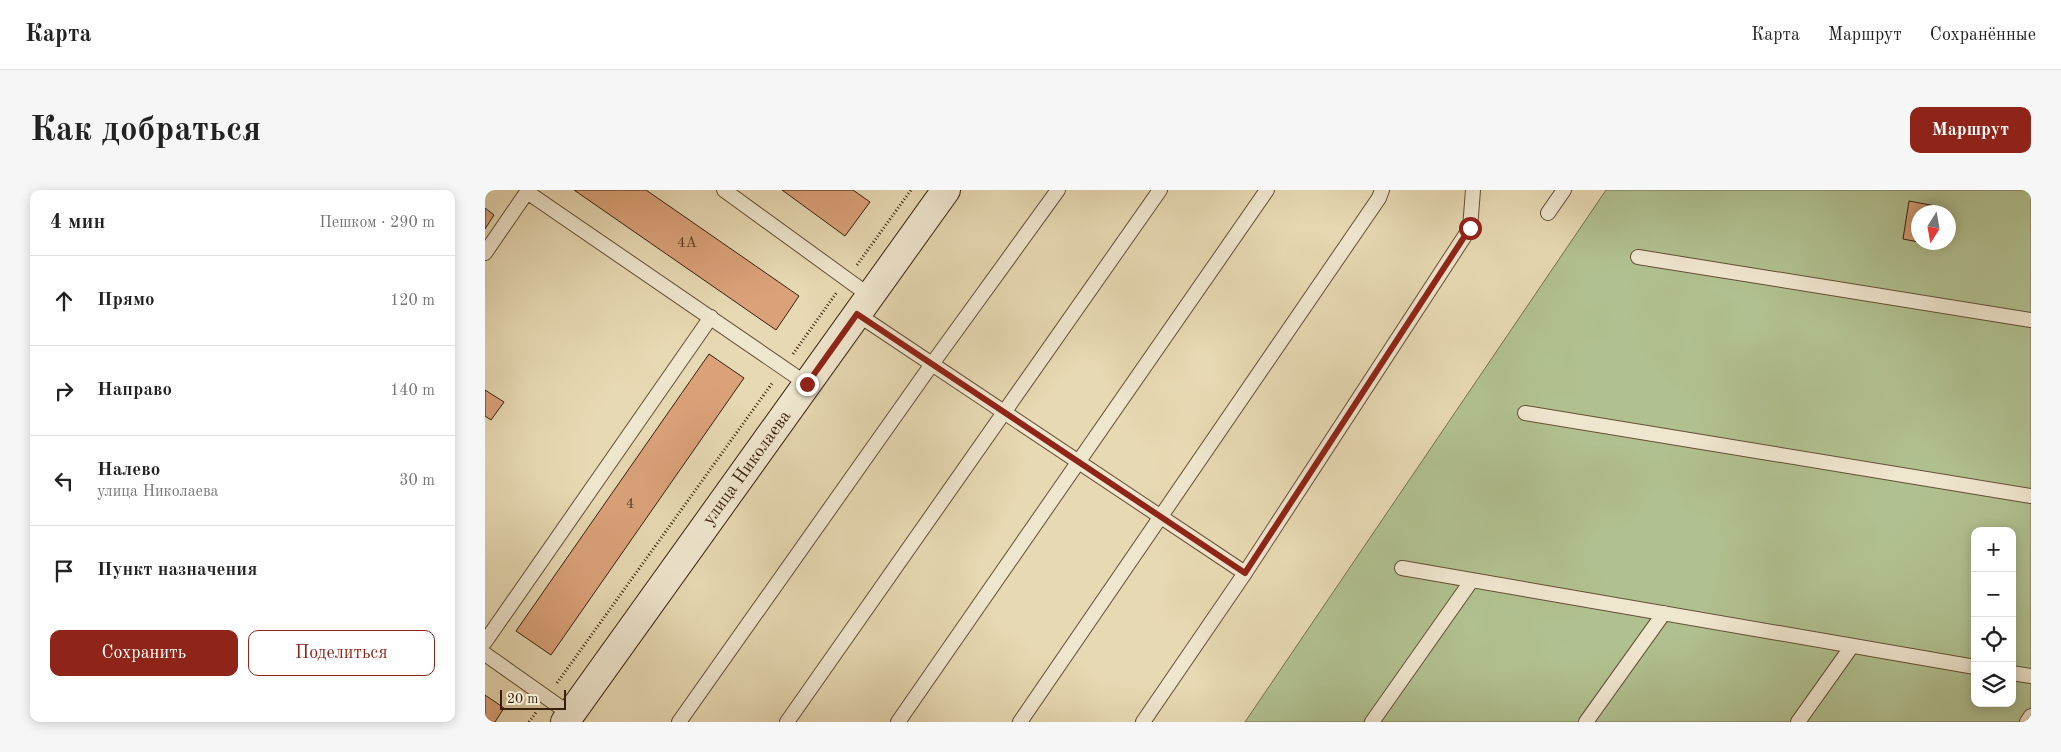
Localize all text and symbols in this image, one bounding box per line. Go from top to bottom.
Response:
text: Карта [25,23,92,47]
text: Карта [1751,26,1800,44]
text: Маршрут [1828,26,1902,44]
text: Сохранённые [1930,26,2036,44]
button: Маршрут [1910,107,2031,153]
text: Как добраться [30,113,261,148]
north arrow [1911,205,1956,250]
text: 4 мин [50,212,105,233]
text: Пешком · 290 m [319,215,435,231]
route start [1459,217,1482,240]
house number: 4А [677,236,698,251]
icon: ahead [50,287,78,315]
text: Прямо [97,291,155,310]
text: 120 m [390,293,435,309]
route end [796,373,819,396]
icon: right [50,377,78,405]
text: Направо [97,381,172,400]
text: 140 m [390,383,435,399]
street label: улица Николаева [700,407,795,529]
text: Налево [97,461,160,480]
icon: left [50,467,78,495]
text: 30 m [399,473,435,489]
text: улица Николаева [97,484,219,500]
house number: 4 [626,497,634,512]
map controls [1971,527,2016,707]
button: + [1971,527,2016,572]
icon: arrive [50,557,78,585]
text: Пункт назначения [97,561,257,580]
button: − [1971,572,2016,617]
button: locate [1971,617,2016,662]
button: Сохранить [50,630,238,676]
button: Поделиться [248,630,435,676]
button: layers [1971,662,2016,707]
scale bar [500,687,566,710]
text: 20 m [507,692,538,706]

